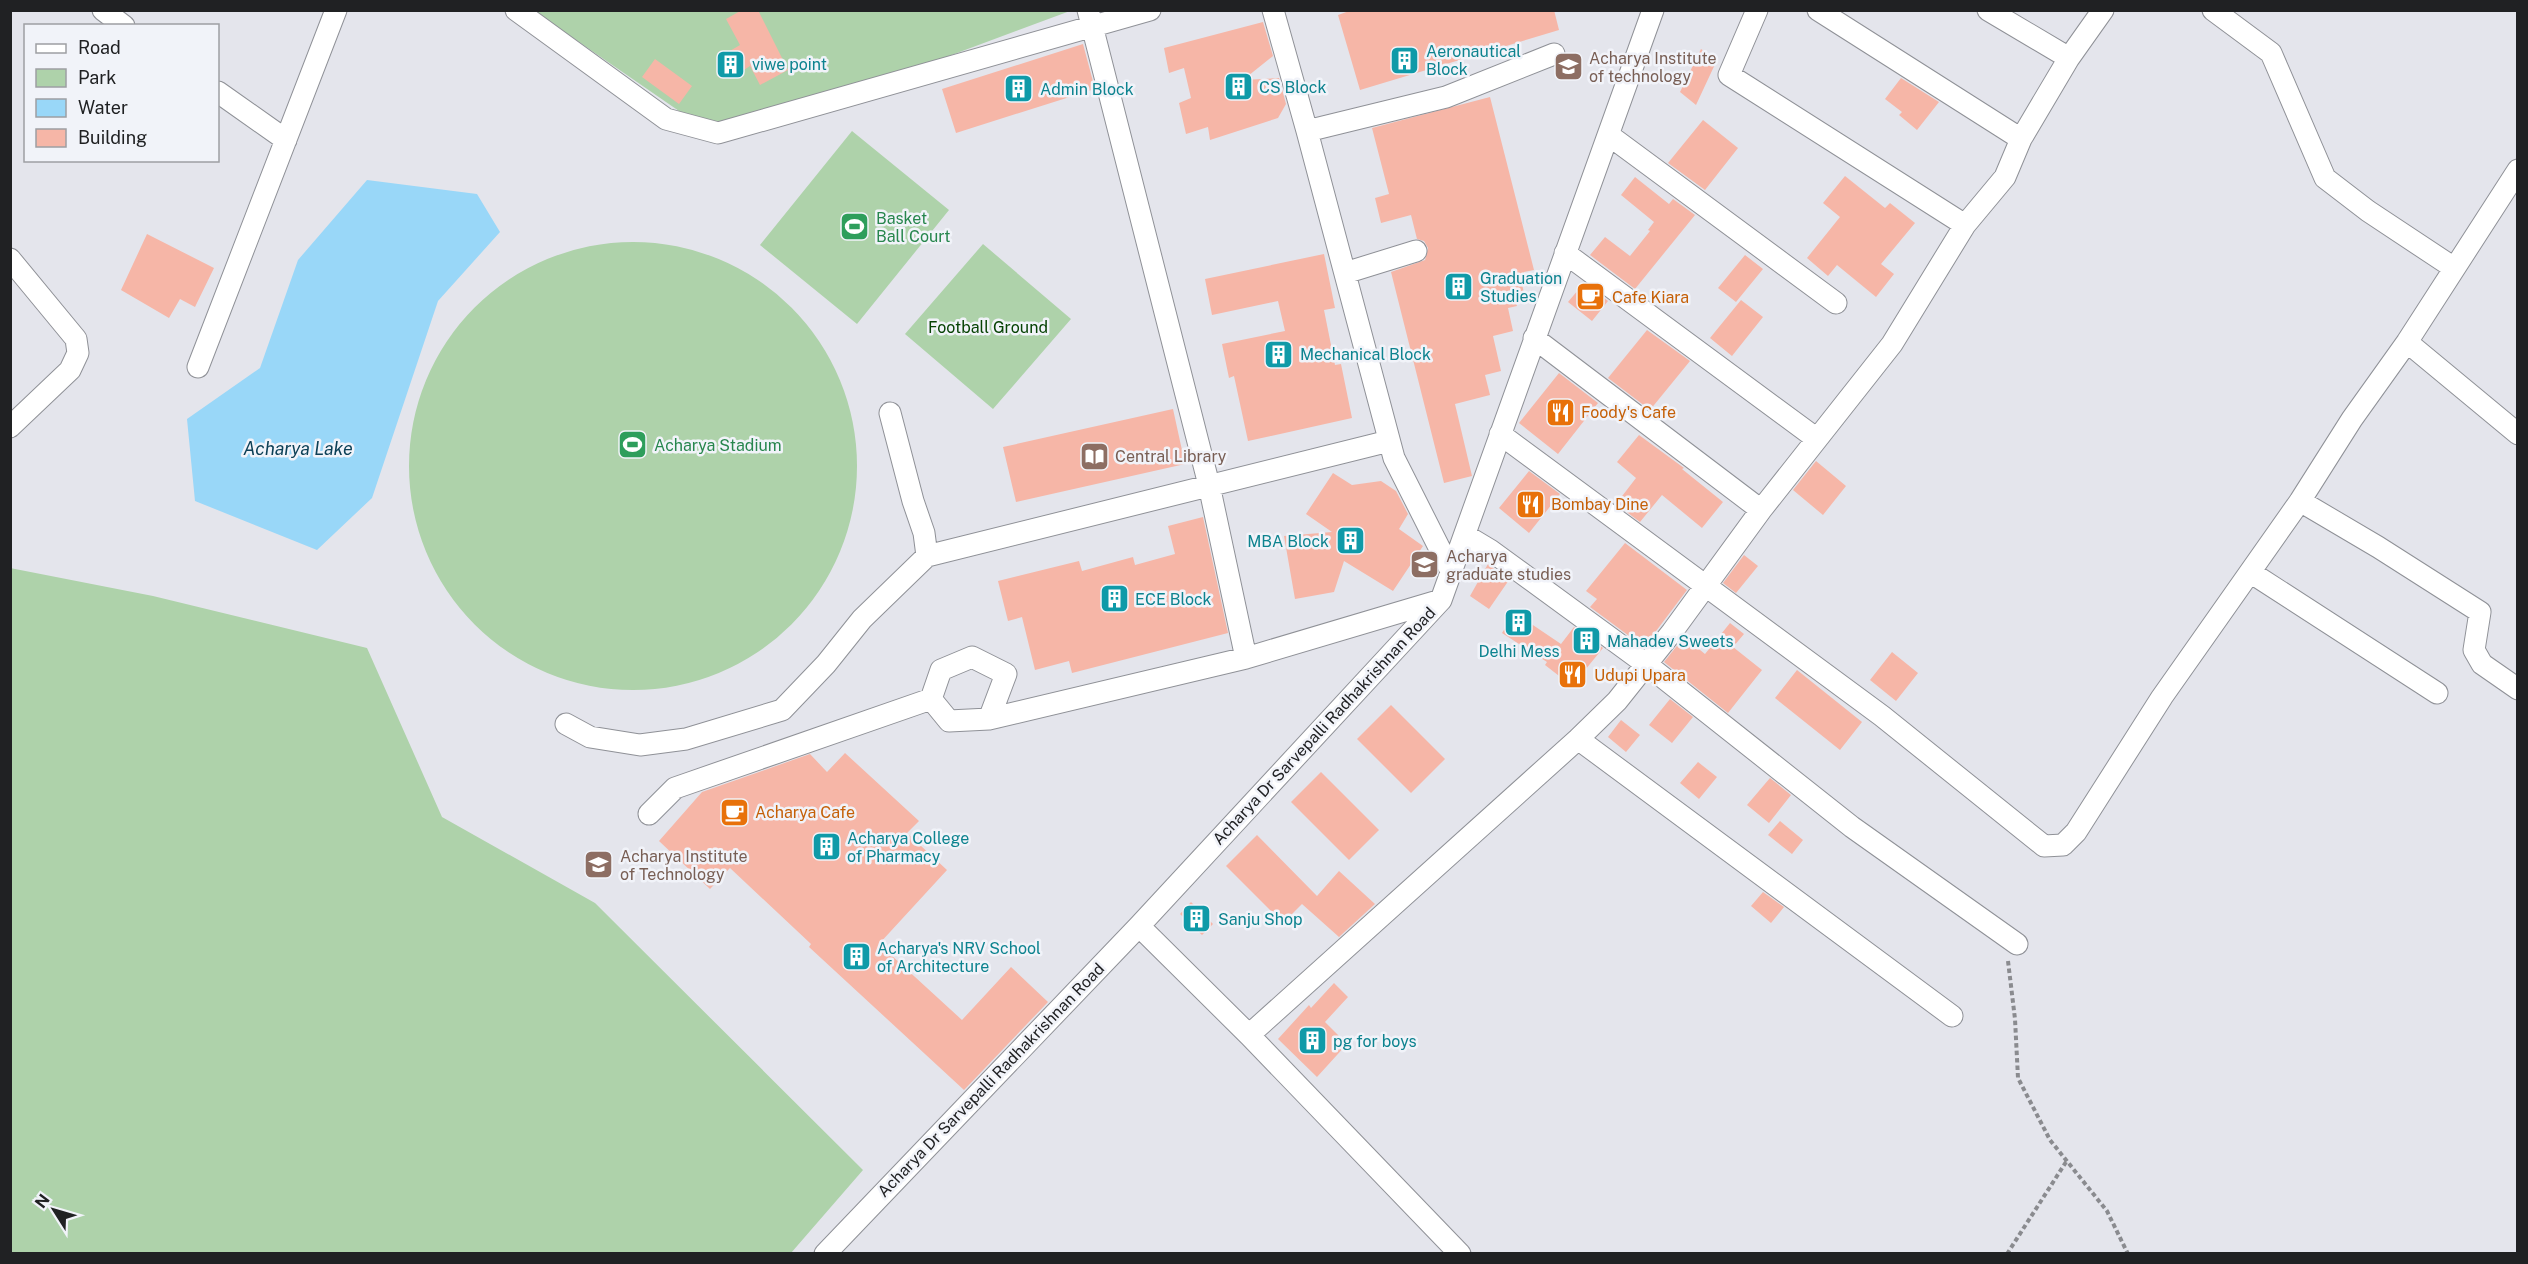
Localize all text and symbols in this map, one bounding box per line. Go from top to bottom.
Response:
legend [24,24,219,162]
text: Road [78,37,121,58]
place label: Aeronautical Block [1426,42,1521,79]
building icon: Aeronautical Block [1389,44,1421,76]
building icon: viwe point [715,48,747,80]
place label: Acharya Institute of technology [1589,49,1717,86]
school or university icon: Acharya Institute of technology [1552,51,1584,83]
place label: viwe point [752,55,827,74]
text: Park [78,67,116,88]
building icon: CS Block [1222,71,1254,103]
building icon: Admin Block [1003,73,1035,105]
place label: CS Block [1259,78,1326,97]
place label: Admin Block [1040,80,1134,99]
text: Water [78,97,128,118]
text: Building [78,127,147,148]
place label: Basket Ball Court [876,209,951,246]
sports icon: Basket Ball Court [839,211,871,243]
place label: Graduation Studies [1480,269,1562,306]
building icon: Graduation Studies [1443,271,1475,303]
cafe icon: Cafe Kiara [1575,281,1607,313]
place label: Cafe Kiara [1612,288,1689,307]
park label: Football Ground [928,318,1048,337]
building icon: Mechanical Block [1263,338,1295,370]
place label: Mechanical Block [1300,345,1431,364]
restaurant icon: Foody's Cafe [1544,396,1576,428]
place label: Foody's Cafe [1581,403,1676,422]
sports icon: Acharya Stadium [617,429,649,461]
place label: Acharya Stadium [654,436,782,455]
water label: Acharya Lake [243,438,353,459]
library icon: Central Library [1078,440,1110,472]
place label: Central Library [1115,447,1227,466]
restaurant icon: Bombay Dine [1514,488,1546,520]
place label: Bombay Dine [1551,495,1649,514]
building icon: MBA Block [1334,525,1366,557]
place label: MBA Block [1247,532,1329,551]
place label: Acharya graduate studies [1446,547,1571,584]
school or university icon: Acharya graduate studies [1409,549,1441,581]
building icon: ECE Block [1098,583,1130,615]
place label: ECE Block [1135,590,1212,609]
street label: Acharya Dr Sarvepalli Radhakrishnan Road [1209,603,1439,849]
building icon: Delhi Mess [1503,607,1535,639]
building icon: Mahadev Sweets [1570,625,1602,657]
place label: Mahadev Sweets [1607,632,1734,651]
place label: Delhi Mess [1478,642,1560,661]
restaurant icon: Udupi Upara [1557,659,1589,691]
place label: Udupi Upara [1594,666,1686,685]
cafe icon: Acharya Cafe [718,796,750,828]
place label: Acharya Cafe [755,803,855,822]
place label: Acharya College of Pharmacy [847,829,969,866]
building icon: Acharya College of Pharmacy [810,831,842,863]
place label: Acharya Institute of Technology [620,847,748,884]
school or university icon: Acharya Institute of Technology [583,849,615,881]
building icon: Sanju Shop [1181,903,1213,935]
place label: Sanju Shop [1218,910,1303,929]
place label: Acharya's NRV School of Architecture [877,939,1041,976]
building icon: Acharya's NRV School of Architecture [840,941,872,973]
street label: Acharya Dr Sarvepalli Radhakrishnan Road [874,959,1108,1201]
building icon: pg for boys [1296,1025,1328,1057]
place label: pg for boys [1333,1032,1417,1051]
north arrow [24,1180,84,1240]
text: N [31,1191,54,1212]

